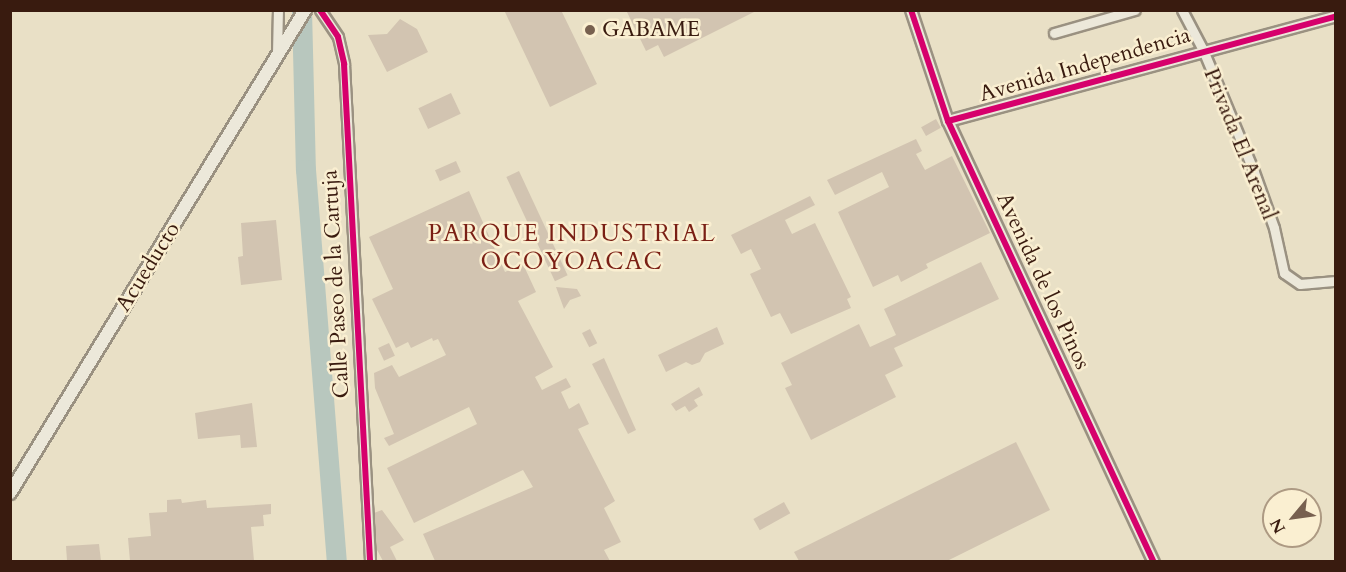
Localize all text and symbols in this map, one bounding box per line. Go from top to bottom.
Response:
place label: GABAME [602,17,700,43]
street label: Avenida Independencia [976,22,1194,108]
marker: GABAME [583,23,597,37]
street label: Privada El Arenal [1198,64,1282,224]
street label: Calle Paseo de la Cartuja [317,169,355,399]
street label: Avenida de los Pinos [990,188,1096,374]
street label: Acueducto [110,217,186,317]
district label: PARQUE INDUSTRIAL OCOYOACAC [428,220,716,276]
north arrow [1262,488,1322,548]
text: N [1265,514,1291,537]

